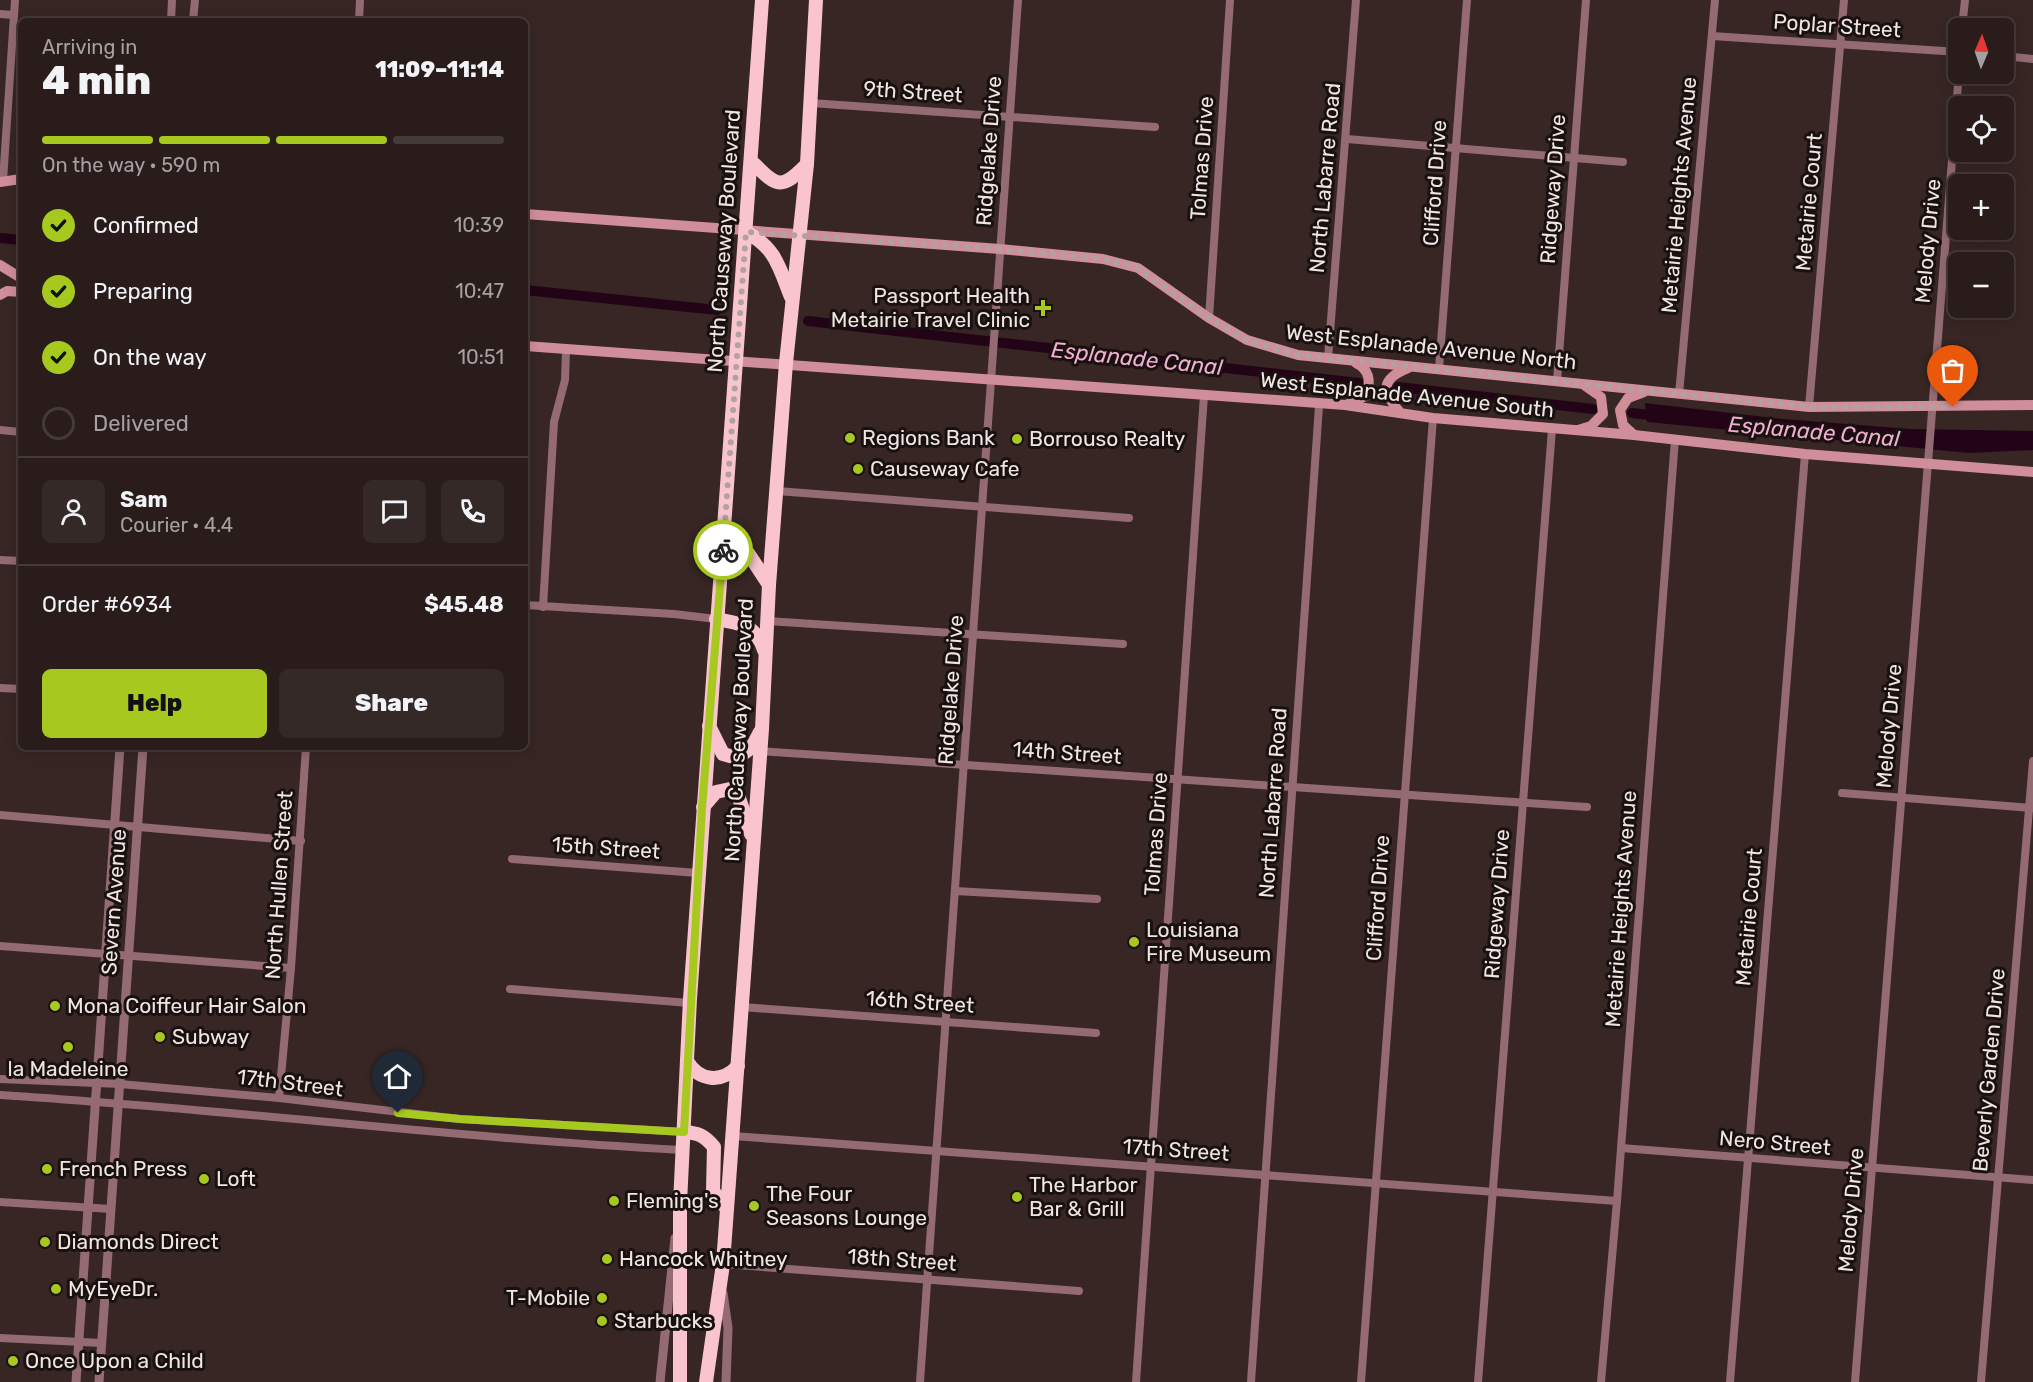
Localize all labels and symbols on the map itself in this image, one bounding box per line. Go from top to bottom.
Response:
street label: Poplar Street [1772,9,1902,42]
north arrow [1948,18,2014,84]
street label: Ridgelake Drive [971,75,1006,227]
street label: 9th Street [863,76,963,107]
street label: Metairie Heights Avenue [1656,76,1701,314]
street label: North Labarre Road [1304,82,1345,274]
street label: Tolmas Drive [1185,95,1218,221]
street label: North Causeway Boulevard [702,109,745,373]
street label: Ridgeway Drive [1535,113,1570,265]
street label: Clifford Drive [1418,119,1451,247]
street label: Metairie Court [1790,132,1827,272]
street label: Melody Drive [1910,178,1945,304]
place label: Passport Health Metairie Travel Clinic [831,283,1030,332]
marker: Passport Health Metairie Travel Clinic [1034,299,1052,317]
street label: West Esplanade Avenue North [1284,319,1578,374]
water label: Esplanade Canal [1050,336,1225,381]
pin [1927,345,1978,407]
street label: West Esplanade Avenue South [1259,367,1555,422]
water label: Esplanade Canal [1727,411,1901,452]
place label: Regions Bank [862,425,995,450]
place label: Borrouso Realty [1029,426,1186,451]
marker: Regions Bank [843,431,857,445]
marker: Borrouso Realty [1010,432,1024,446]
place label: Causeway Cafe [870,456,1020,481]
marker: Causeway Cafe [851,462,865,476]
courier [693,520,753,580]
street label: North Causeway Boulevard [719,598,758,862]
street label: Ridgelake Drive [933,614,968,766]
street label: Melody Drive [1871,663,1906,789]
street label: North Labarre Road [1253,707,1292,899]
street label: 14th Street [1012,736,1122,769]
street label: Tolmas Drive [1139,771,1172,897]
street label: North Hullen Street [259,790,298,980]
street label: Metairie Heights Avenue [1600,790,1641,1028]
street label: Severn Avenue [96,828,131,976]
street label: Ridgeway Drive [1479,828,1514,980]
street label: 15th Street [551,831,661,864]
street label: Clifford Drive [1361,834,1394,962]
street label: Metairie Court [1730,847,1767,987]
place label: Louisiana Fire Museum [1146,917,1271,966]
marker: Louisiana Fire Museum [1127,935,1141,949]
street label: Beverly Garden Drive [1967,967,2010,1173]
street label: 16th Street [865,985,975,1018]
place label: Mona Coiffeur Hair Salon [67,993,307,1018]
marker: Mona Coiffeur Hair Salon [48,999,62,1013]
place label: Subway [172,1024,250,1049]
marker: Subway [153,1030,167,1044]
marker: la Madeleine [61,1040,75,1054]
pin [372,1051,423,1113]
place label: la Madeleine [8,1056,128,1081]
street label: 17th Street [236,1064,344,1101]
street label: Nero Street [1718,1125,1832,1160]
street label: 17th Street [1122,1133,1230,1166]
street label: Melody Drive [1833,1147,1868,1273]
place label: French Press [59,1156,187,1181]
marker: French Press [40,1162,54,1176]
place label: Loft [216,1166,256,1191]
marker: Loft [197,1172,211,1186]
place label: The Harbor Bar & Grill [1029,1172,1138,1221]
place label: The Four Seasons Lounge [766,1181,927,1230]
place label: Fleming's [626,1188,719,1213]
marker: The Harbor Bar & Grill [1010,1190,1024,1204]
marker: Fleming's [607,1194,621,1208]
marker: The Four Seasons Lounge [747,1199,761,1213]
place label: Diamonds Direct [57,1229,219,1254]
marker: Diamonds Direct [38,1235,52,1249]
street label: 18th Street [847,1243,957,1276]
place label: Hancock Whitney [619,1246,788,1271]
marker: Hancock Whitney [600,1252,614,1266]
place label: MyEyeDr. [68,1276,158,1301]
marker: MyEyeDr. [49,1282,63,1296]
place label: T-Mobile [506,1285,590,1310]
marker: T-Mobile [595,1291,609,1305]
place label: Starbucks [614,1308,713,1333]
marker: Starbucks [595,1314,609,1328]
place label: Once Upon a Child [25,1348,204,1373]
marker: Once Upon a Child [6,1354,20,1368]

